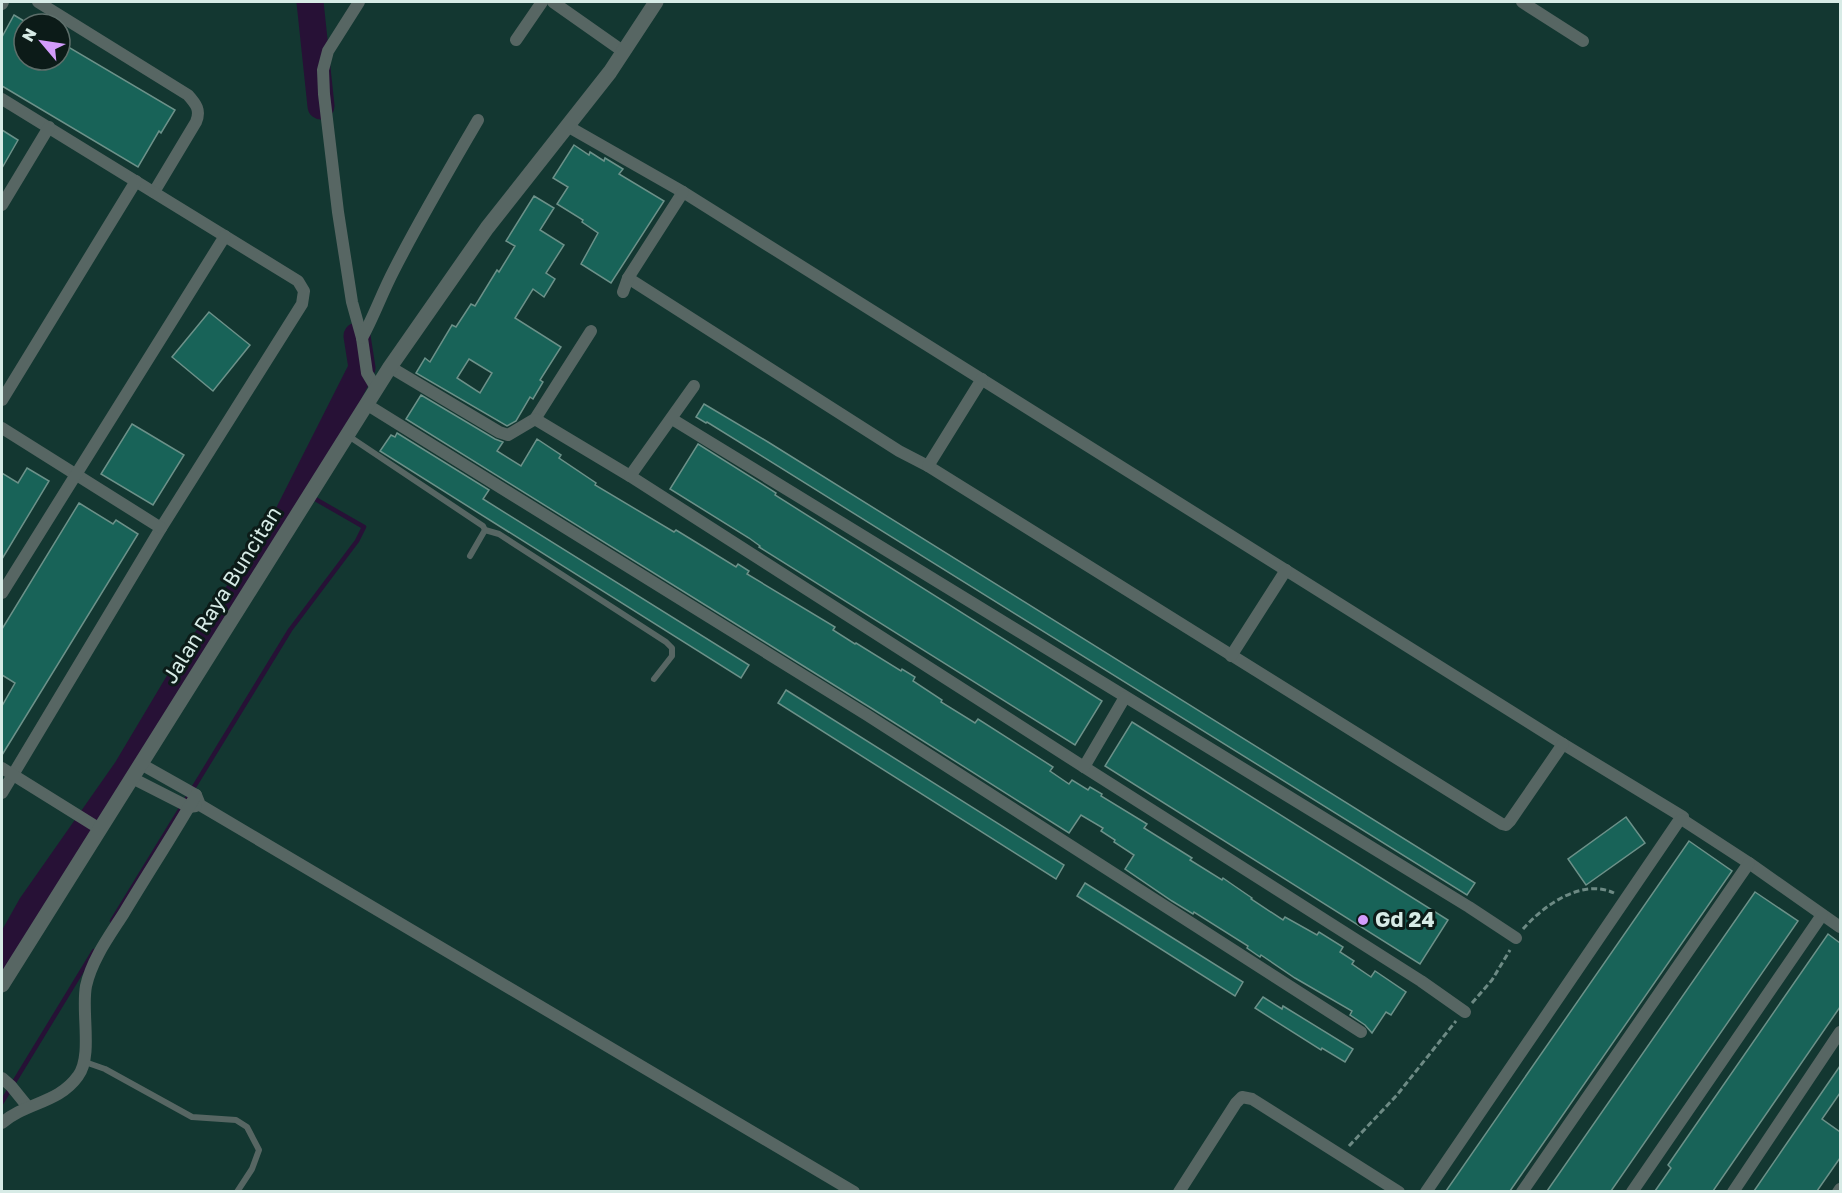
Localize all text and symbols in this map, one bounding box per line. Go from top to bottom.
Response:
north arrow [12,12,72,72]
text: N [17,25,41,45]
street label: Jalan Raya Buncitan [156,501,286,688]
place label: Gd 24 [1375,906,1435,932]
marker: Gd 24 [1356,913,1370,927]

